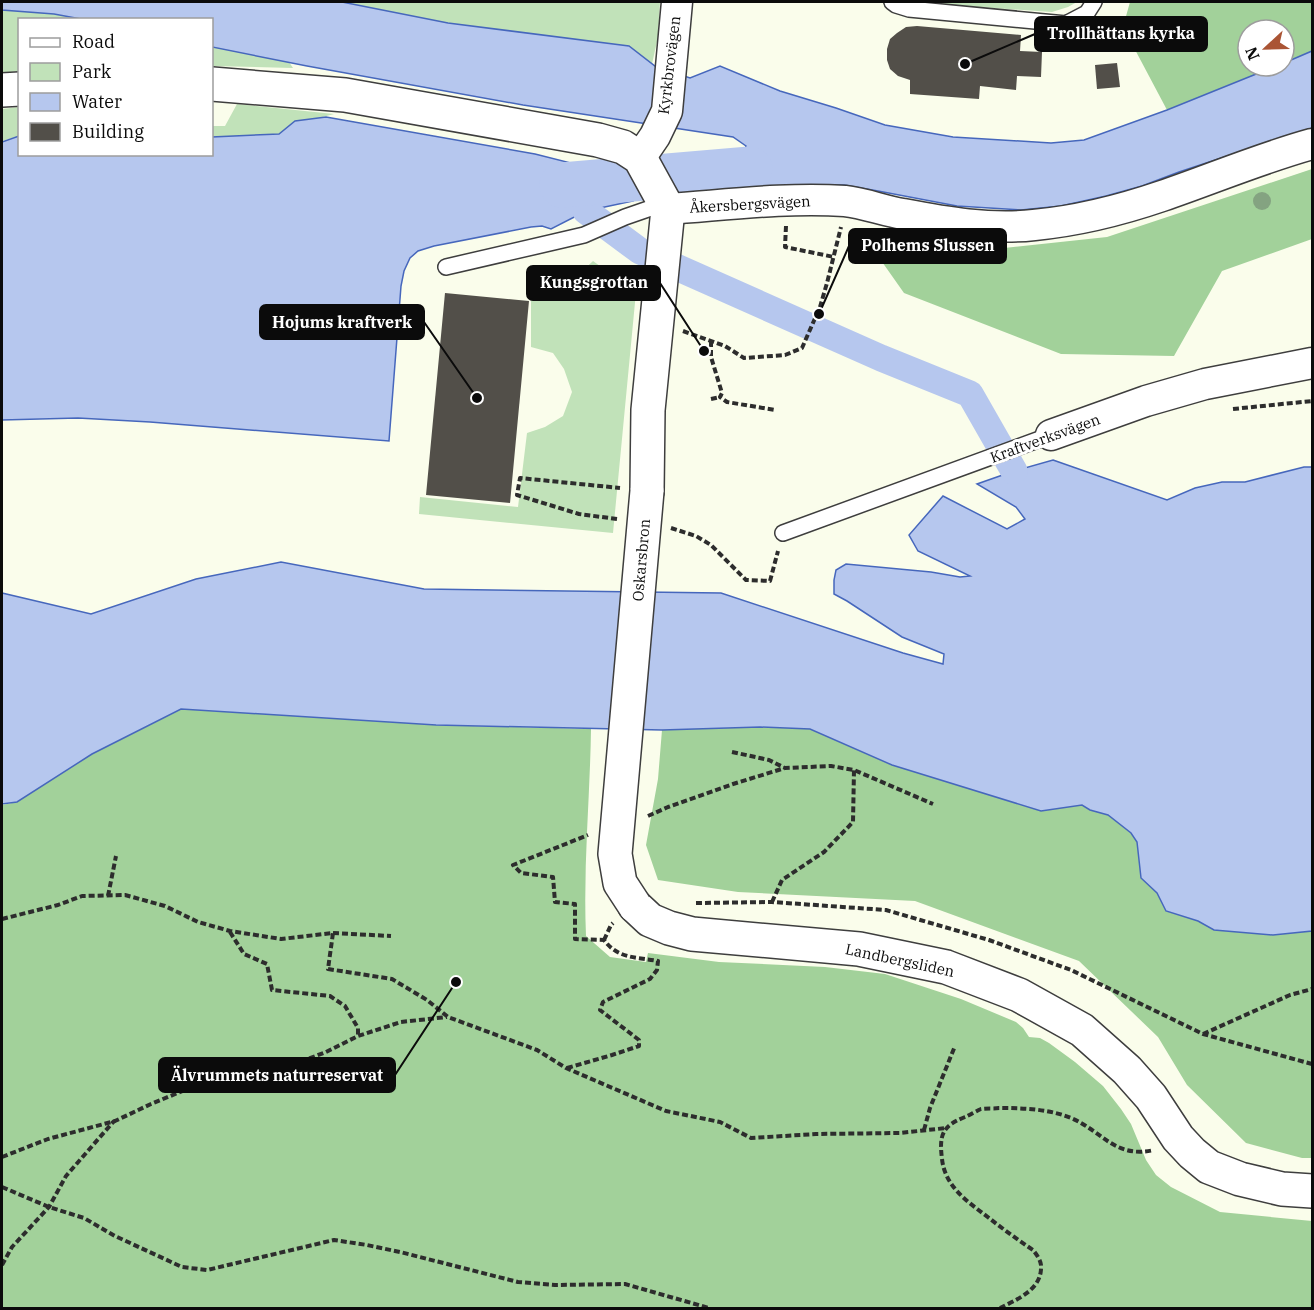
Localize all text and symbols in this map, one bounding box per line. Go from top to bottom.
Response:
street label: Kyrkbrovägen [654,14,685,115]
callout: Trollhättans kyrka [1035,17,1207,51]
legend [18,18,213,156]
north arrow [1236,18,1296,78]
text: Trollhättans kyrka [1047,23,1195,43]
text: Road [72,30,115,53]
text: N [1240,44,1264,63]
text: Park [72,60,112,83]
text: Water [72,90,122,113]
text: Building [72,120,144,143]
street label: Åkersbergsvägen [689,191,812,217]
callout: Polhems Slussen [849,229,1006,263]
text: Polhems Slussen [861,235,995,255]
callout: Kungsgrottan [527,266,660,300]
text: Kungsgrottan [540,272,649,292]
callout: Hojums kraftverk [260,305,424,339]
text: Hojums kraftverk [272,312,412,332]
street label: Kraftverksvägen [987,409,1103,467]
street label: Oskarsbron [628,518,654,602]
street label: Landbergsliden [844,939,957,981]
callout: Älvrummets naturreservat [159,1058,395,1092]
text: Älvrummets naturreservat [171,1065,383,1085]

